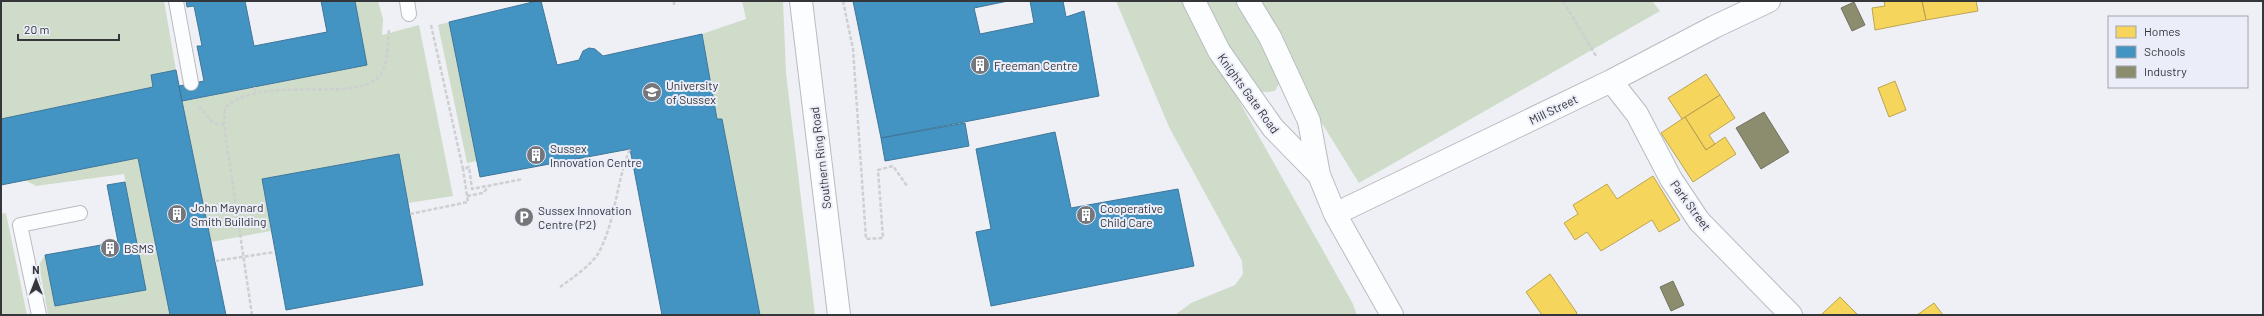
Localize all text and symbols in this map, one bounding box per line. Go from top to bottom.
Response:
scale bar [18,16,119,42]
legend [2108,16,2248,88]
text: 20 m [24,22,50,36]
text: Homes [2144,24,2181,38]
text: Schools [2144,44,2185,58]
street label: Knights Gate Road [1215,50,1283,136]
building icon: Freeman Centre [969,54,991,76]
place label: Freeman Centre [994,58,1078,72]
text: Industry [2144,64,2187,78]
place label: University of Sussex [666,78,719,106]
school or university icon: University of Sussex [641,81,663,103]
street label: Mill Street [1526,91,1580,127]
street label: Southern Ring Road [807,106,833,210]
place label: Sussex Innovation Centre [550,141,642,169]
building icon: Sussex Innovation Centre [525,144,547,166]
street label: Park Street [1668,177,1714,233]
place label: John Maynard Smith Building [191,200,266,228]
place label: Cooperative Child Care [1100,201,1163,229]
building icon: John Maynard Smith Building [166,203,188,225]
place label: Sussex Innovation Centre (P2) [538,203,632,231]
building icon: Cooperative Child Care [1075,204,1097,226]
parking icon: Sussex Innovation Centre (P2) [513,206,535,228]
building icon: BSMS [99,237,121,259]
place label: BSMS [124,241,154,255]
north arrow [16,260,56,300]
text: N [32,263,40,276]

